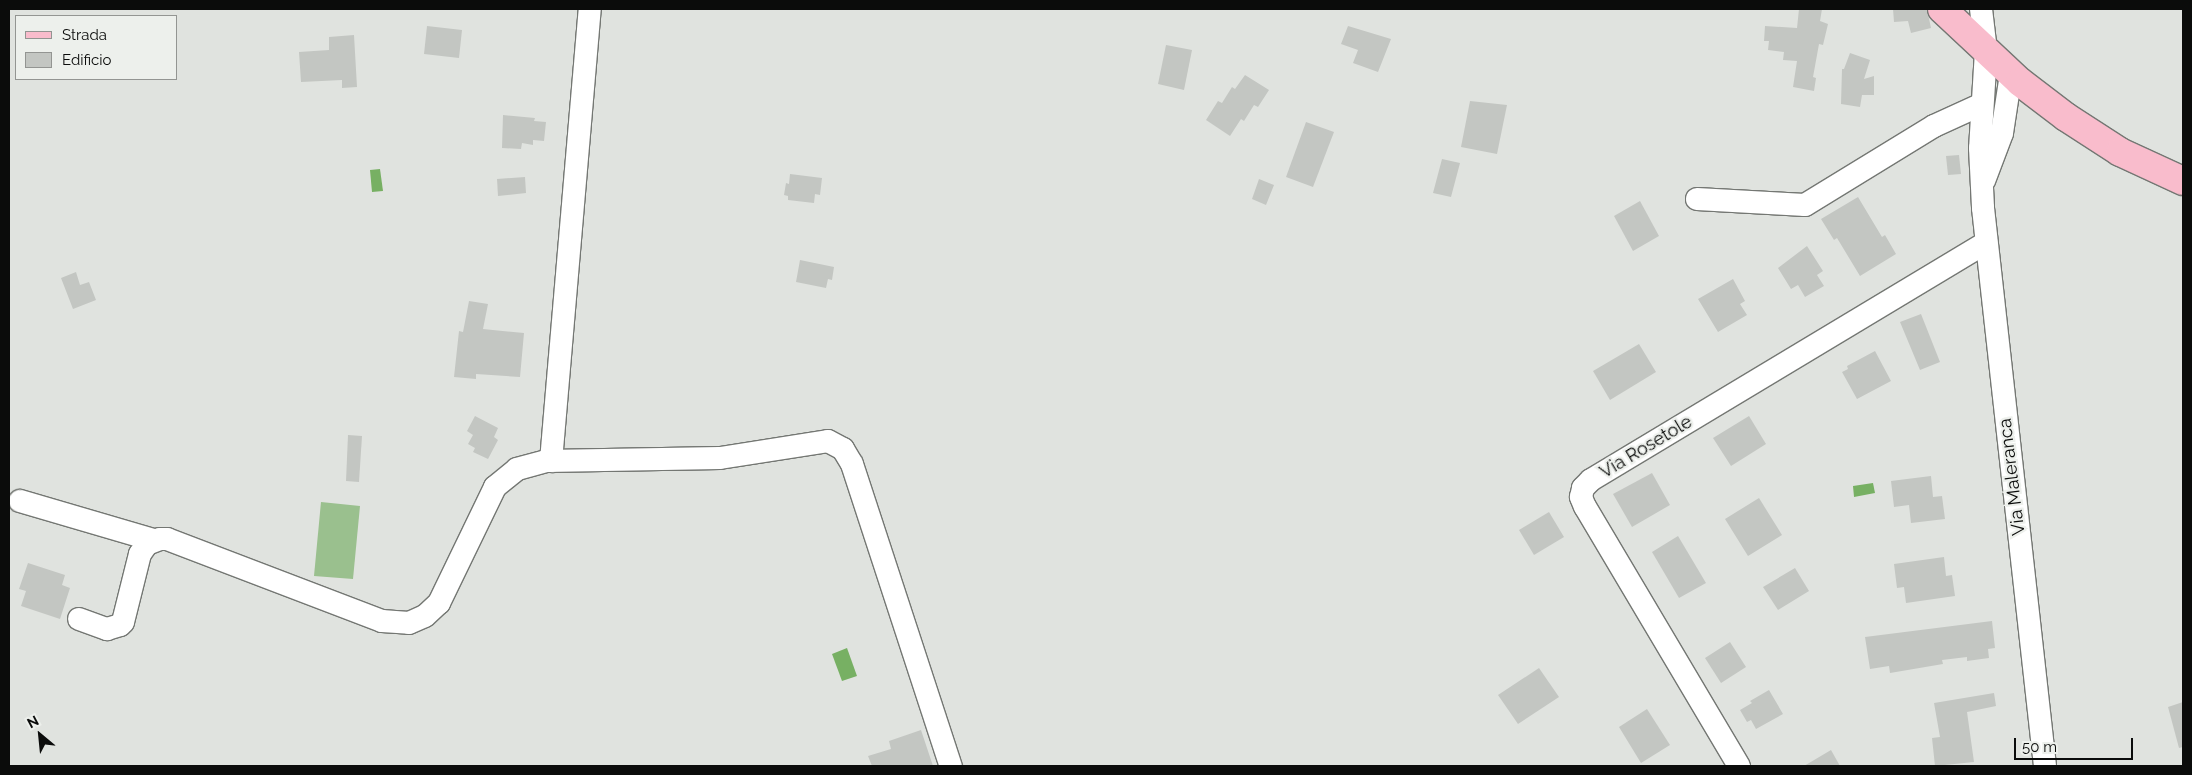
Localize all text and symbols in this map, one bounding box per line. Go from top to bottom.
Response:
legend [15,15,178,80]
text: Strada [62,26,107,44]
text: Edificio [62,51,112,69]
street label: Via Rosetole [1596,411,1696,483]
street label: Via Maleranca [1994,417,2030,537]
north arrow [15,710,65,760]
text: N [24,712,41,731]
scale bar [2017,728,2136,760]
text: 50 m [2022,738,2057,756]

